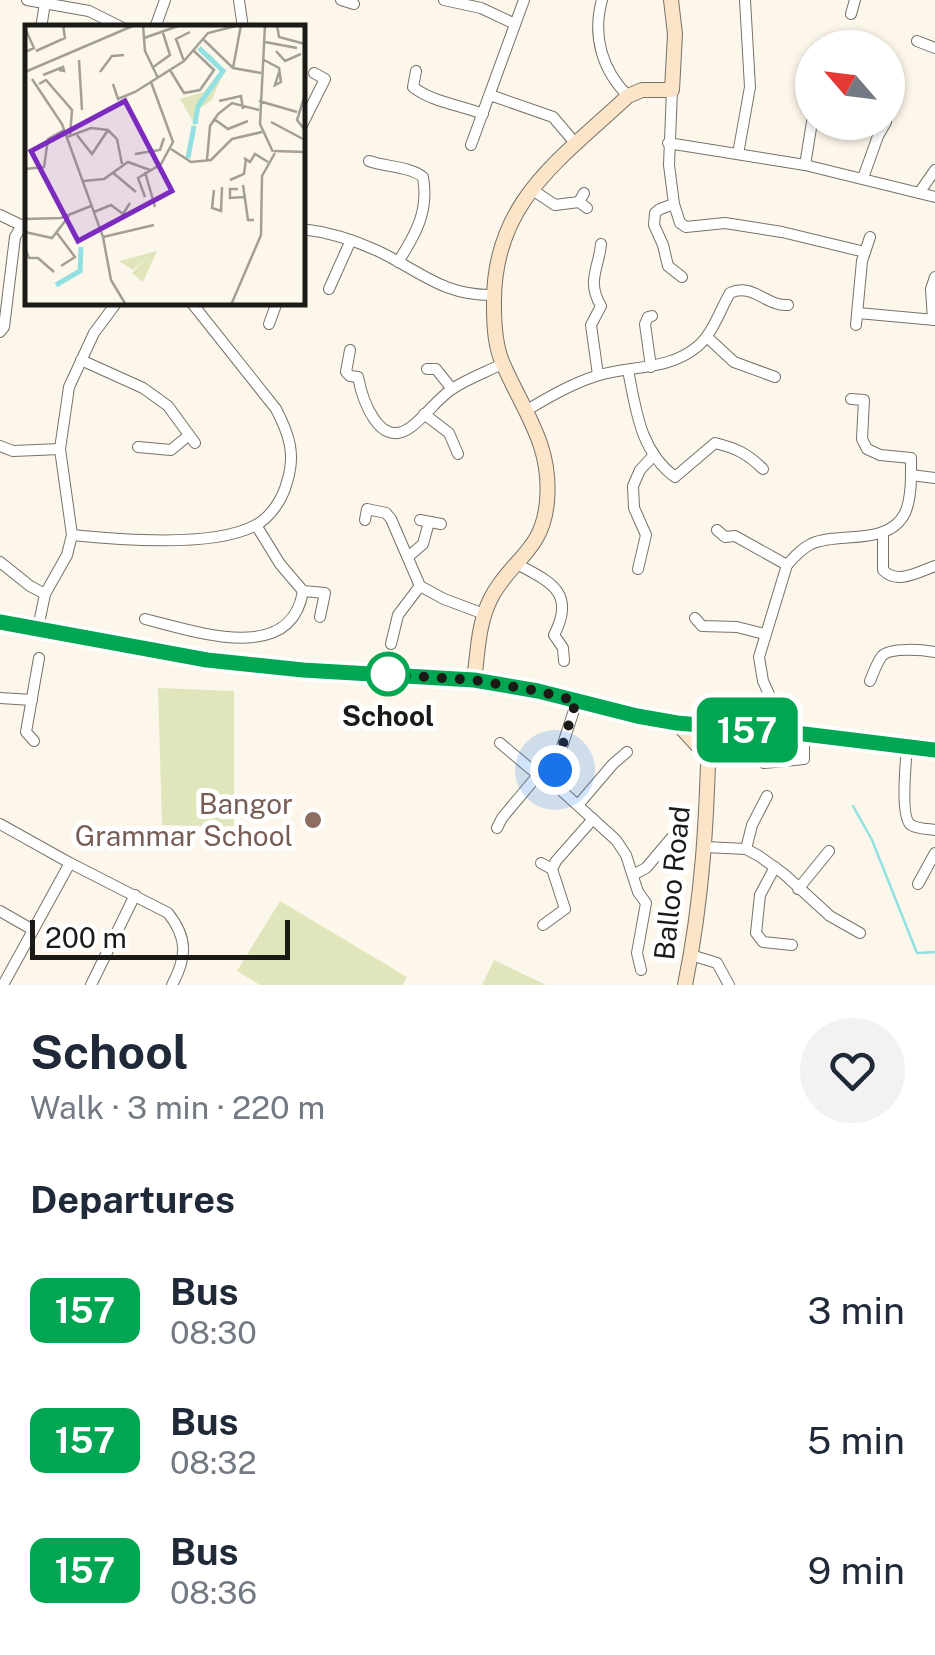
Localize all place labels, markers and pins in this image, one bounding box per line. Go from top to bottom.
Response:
marker: School [367,653,409,695]
place label: School [342,699,434,732]
place label: Bangor Grammar School [75,787,293,852]
marker: Bangor Grammar School [302,809,324,831]

